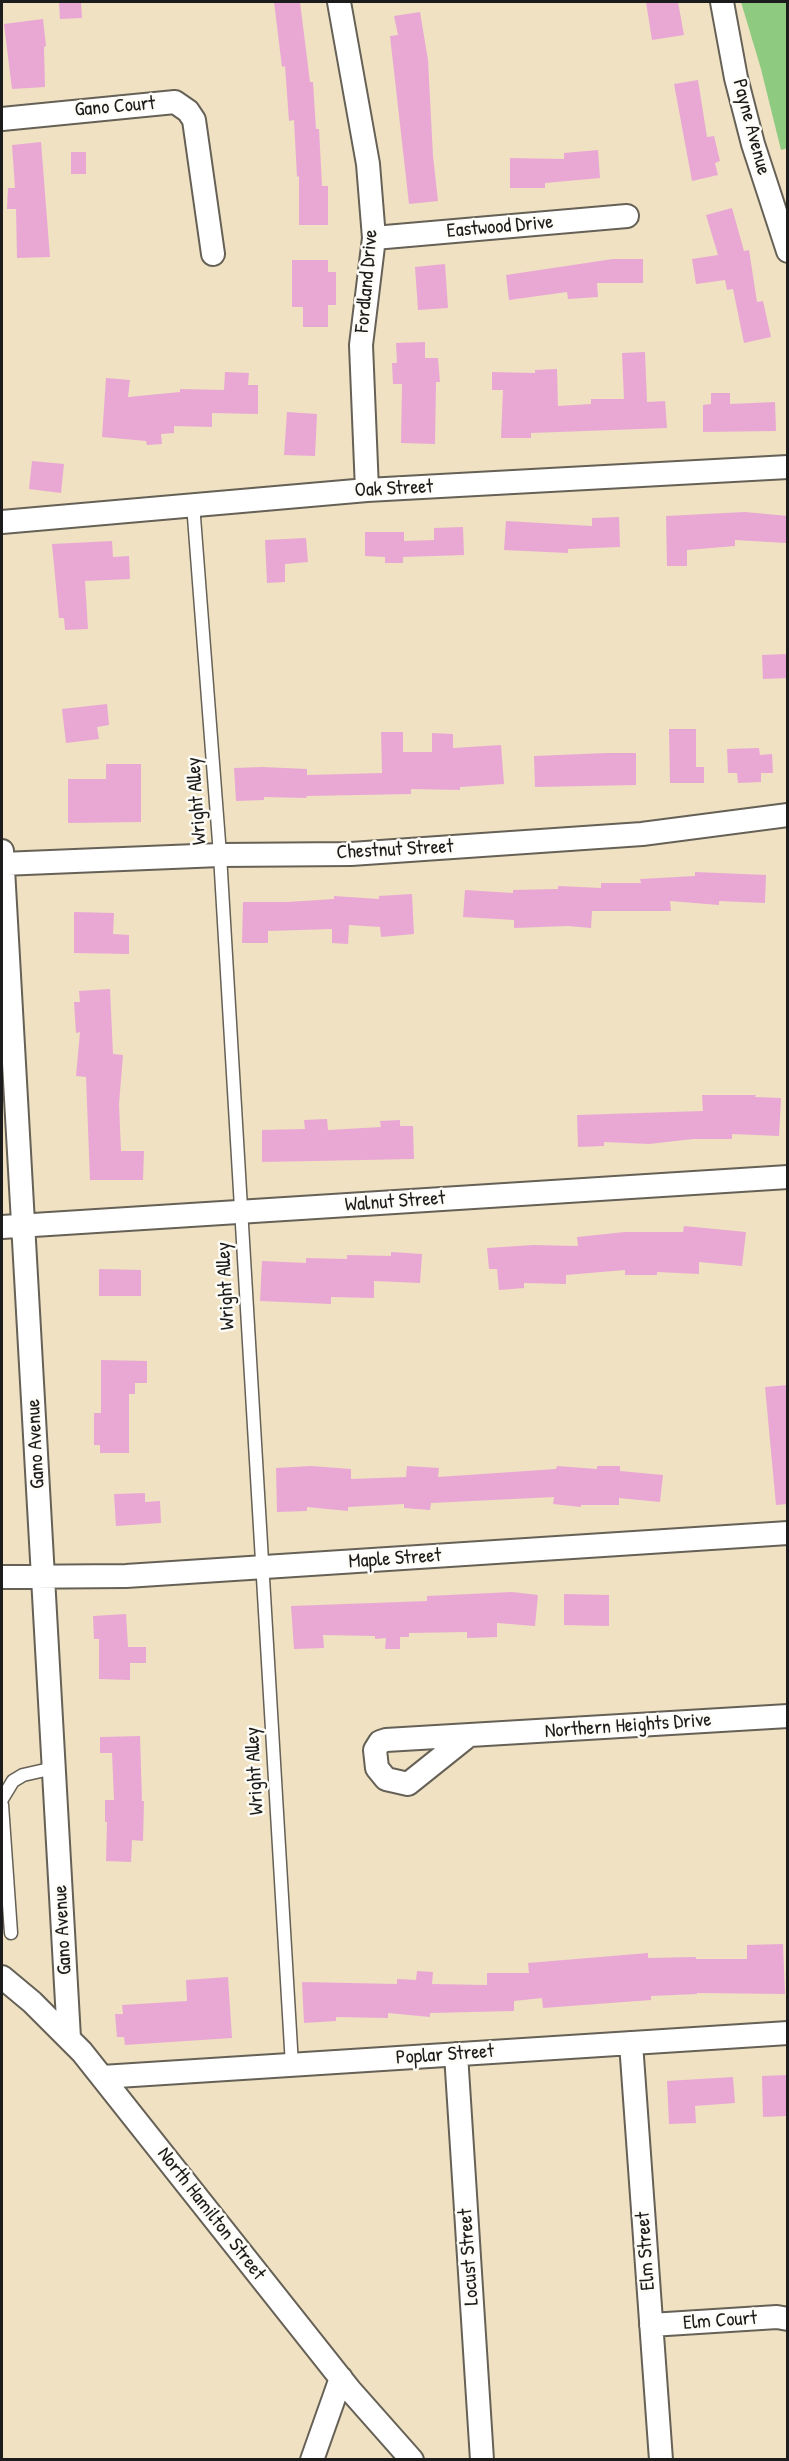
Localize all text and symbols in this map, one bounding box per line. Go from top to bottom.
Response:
street label: Payne Avenue [727,76,775,178]
street label: Gano Court [74,92,156,122]
street label: Eastwood Drive [446,210,554,244]
street label: Fordland Drive [351,229,383,333]
street label: Oak Street [354,475,434,503]
street label: Wright Alley [182,756,212,846]
street label: Chestnut Street [336,835,454,865]
street label: Walnut Street [344,1187,446,1217]
street label: Wright Alley [212,1241,240,1331]
street label: Gano Avenue [22,1399,50,1489]
street label: Maple Street [348,1544,442,1574]
street label: Northern Heights Drive [544,1708,712,1744]
street label: Wright Alley [241,1726,269,1816]
street label: Gano Avenue [49,1885,77,1975]
street label: Poplar Street [395,2040,495,2070]
street label: North Hamilton Street [152,2143,270,2285]
street label: Locust Street [454,2208,484,2306]
street label: Elm Street [631,2211,661,2291]
street label: Elm Court [682,2306,758,2336]

